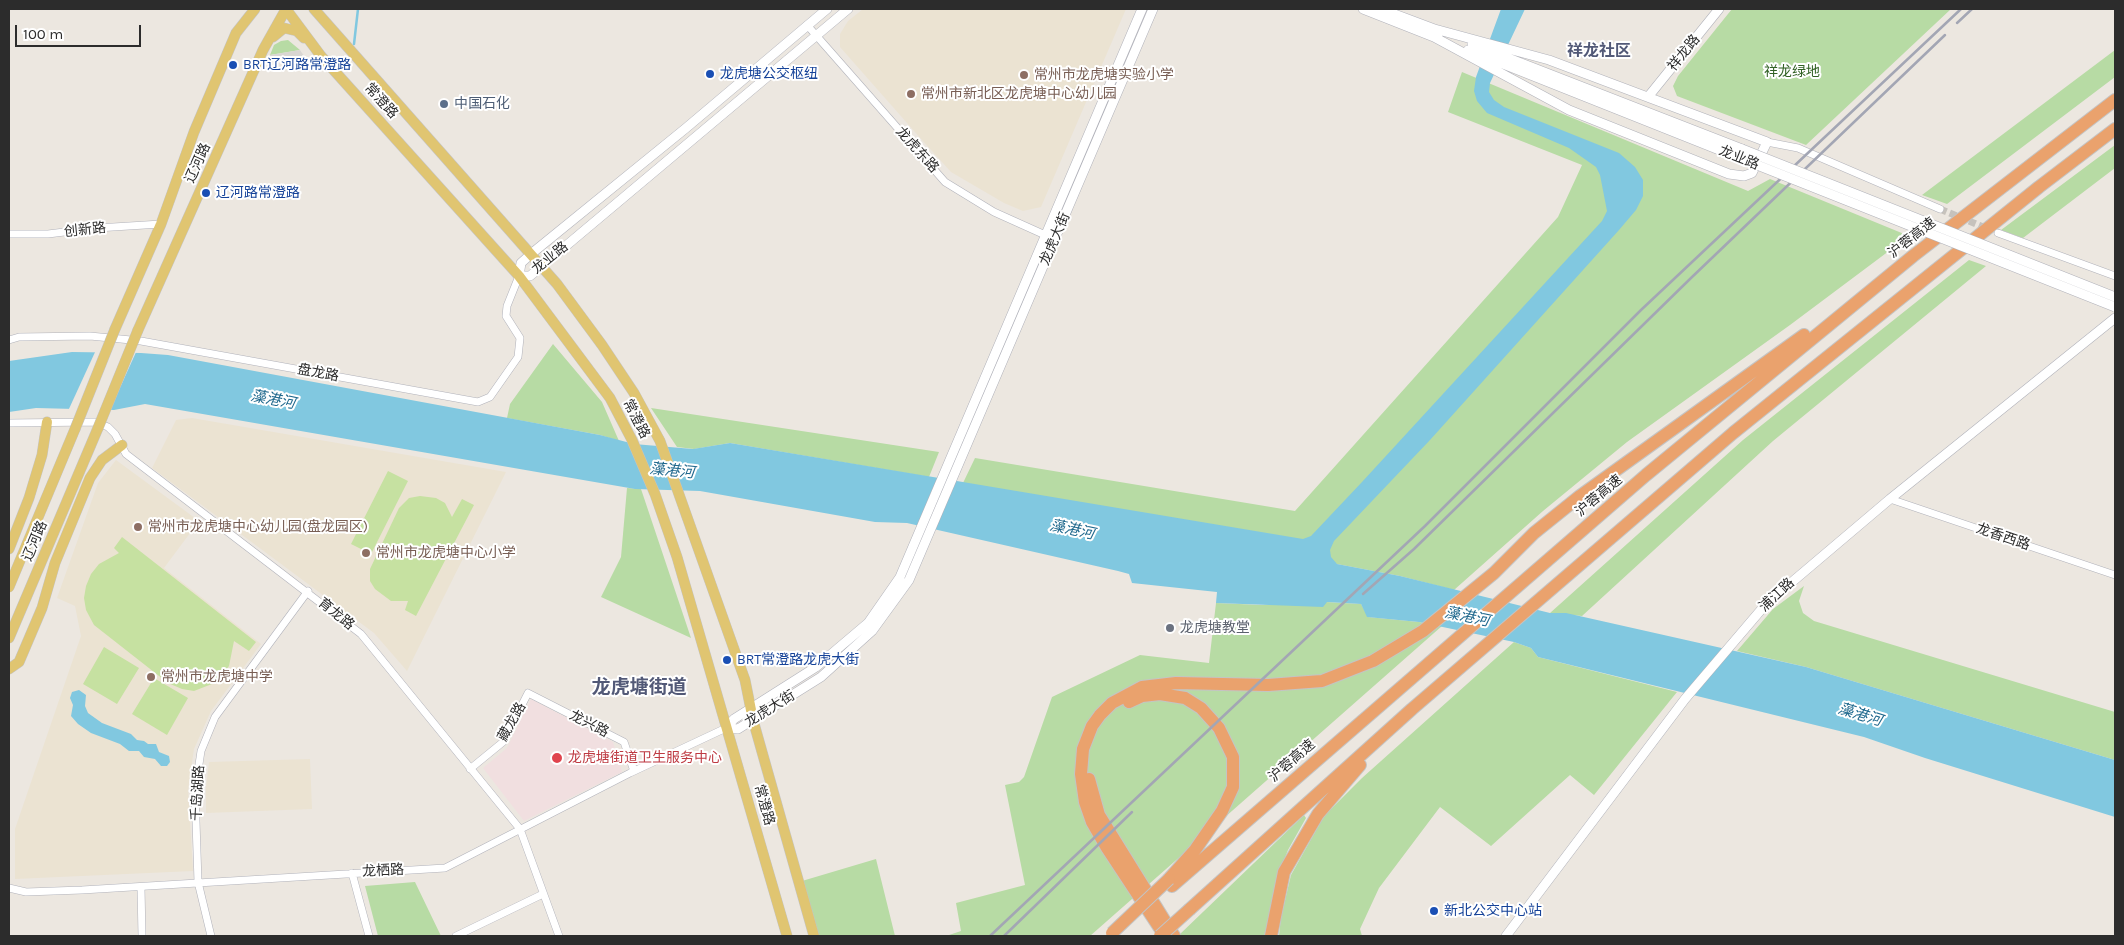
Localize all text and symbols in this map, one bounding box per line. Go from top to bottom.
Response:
scale bar [18,15,144,47]
text: 100 m [23,25,63,43]
street label: 祥龙路 [1664,31,1704,75]
district label: 祥龙社区 [1567,41,1631,61]
place label: BRT辽河路常澄路 [243,57,351,73]
marker: BRT辽河路常澄路 [227,59,239,71]
park label: 祥龙绿地 [1764,64,1820,80]
place label: 龙虎塘公交枢纽 [720,66,818,82]
place label: 常州市龙虎塘实验小学 [1034,67,1174,83]
marker: 龙虎塘公交枢纽 [704,68,716,80]
marker: 常州市龙虎塘实验小学 [1018,69,1030,81]
street label: 常澄路 [361,80,401,122]
place label: 常州市新北区龙虎塘中心幼儿园 [921,86,1117,102]
marker: 常州市新北区龙虎塘中心幼儿园 [905,88,917,100]
place label: 中国石化 [454,96,510,112]
marker: 中国石化 [438,98,450,110]
street label: 龙虎东路 [892,124,942,176]
street label: 辽河路 [182,140,214,186]
street label: 龙业路 [1716,142,1762,174]
place label: 辽河路常澄路 [216,185,300,201]
marker: 辽河路常澄路 [200,187,212,199]
street label: 龙虎大街 [1036,210,1074,268]
street label: 沪蓉高速 [1885,214,1939,262]
street label: 创新路 [63,219,107,241]
street label: 龙业路 [528,238,572,278]
street label: 盘龙路 [296,361,340,385]
water label: 藻港河 [249,387,297,413]
street label: 常澄路 [619,396,653,442]
water label: 藻港河 [649,460,695,482]
street label: 沪蓉高速 [1572,472,1626,520]
water label: 藻港河 [1048,517,1096,543]
street label: 辽河路 [19,518,51,564]
place label: 常州市龙虎塘中心幼儿园(盘龙园区) [148,519,368,535]
street label: 龙香西路 [1974,520,2032,554]
marker: 常州市龙虎塘中心幼儿园(盘龙园区) [132,521,144,533]
place label: 常州市龙虎塘中心小学 [376,545,516,561]
marker: 常州市龙虎塘中心小学 [360,547,372,559]
street label: 浦江路 [1756,575,1798,615]
street label: 育龙路 [314,594,358,634]
water label: 藻港河 [1443,604,1491,630]
place label: 龙虎塘教堂 [1180,620,1250,636]
marker: 龙虎塘教堂 [1164,622,1176,634]
place label: BRT常澄路龙虎大街 [737,652,859,668]
marker: BRT常澄路龙虎大街 [721,654,733,666]
place label: 常州市龙虎塘中学 [161,669,273,685]
marker: 常州市龙虎塘中学 [145,671,157,683]
district label: 龙虎塘街道 [592,677,686,699]
street label: 龙虎大街 [742,687,798,731]
street label: 藏龙路 [494,700,530,744]
water label: 藻港河 [1836,700,1884,730]
street label: 龙兴路 [566,707,612,741]
street label: 沪蓉高速 [1265,736,1319,786]
place label: 龙虎塘街道卫生服务中心 [568,750,722,766]
marker: 龙虎塘街道卫生服务中心 [550,751,564,765]
street label: 千岛湖路 [188,765,208,821]
street label: 常澄路 [750,782,778,828]
street label: 龙栖路 [362,862,404,880]
place label: 新北公交中心站 [1444,903,1542,919]
marker: 新北公交中心站 [1428,905,1440,917]

